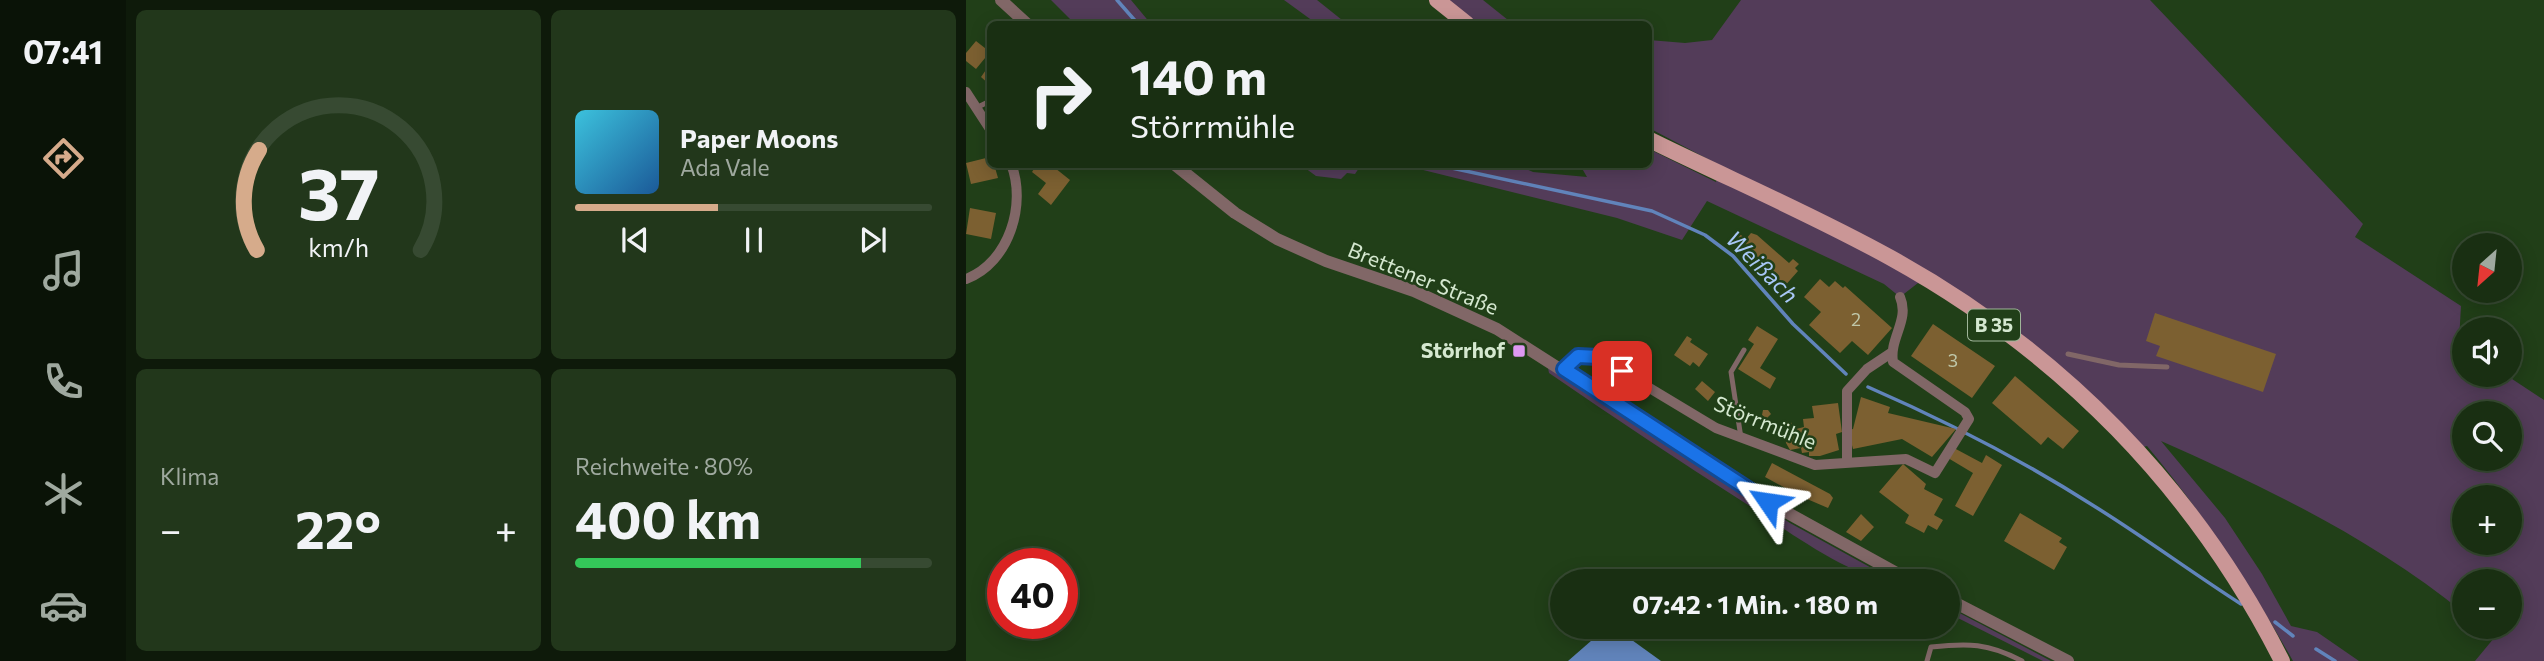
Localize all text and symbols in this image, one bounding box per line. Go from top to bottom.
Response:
text: 07:41 [23,31,103,71]
text: 140 m [1130,45,1267,105]
icon: right [1015,49,1106,140]
text: Störrmühle [1130,105,1295,145]
text: Paper Moons [680,122,838,153]
icon: directions [39,134,88,183]
text: 37 [298,147,379,236]
text: Ada Vale [680,153,770,181]
icon: previous [616,221,654,259]
icon: pause [735,221,773,259]
icon: next [854,221,892,259]
water label: Weißach [1721,224,1805,308]
text: km/h [308,232,369,262]
north arrow [2452,233,2522,303]
map controls [2452,233,2522,639]
street label: Brettener Straße [1345,236,1502,319]
icon: music [39,246,88,295]
house number: 2 [1851,308,1861,330]
road number: B 35 [1968,310,2020,340]
button: sound [2452,317,2522,387]
place label: Störrhof [1421,337,1505,362]
pin [1592,341,1652,401]
marker: Störrhof [1511,343,1527,359]
house number: 3 [1948,349,1958,371]
icon: arrive [1603,352,1641,390]
icon: phone [39,357,88,406]
street label: Störrmühle [1711,390,1820,454]
button: search [2452,401,2522,471]
text: Reichweite · 80% [575,452,753,480]
text: Klima [160,462,219,490]
position arrow [1731,465,1805,539]
icon: climate [39,469,88,518]
button: + [2452,485,2522,555]
text: 400 km [575,486,761,550]
text: 22° [295,496,381,560]
text: − [160,505,182,552]
text: + [495,505,517,552]
speed limit sign: 40 [987,548,1078,639]
button: − [2452,569,2522,639]
icon: car [39,581,88,630]
text: 07:42 · 1 Min. · 180 m [1632,588,1878,619]

